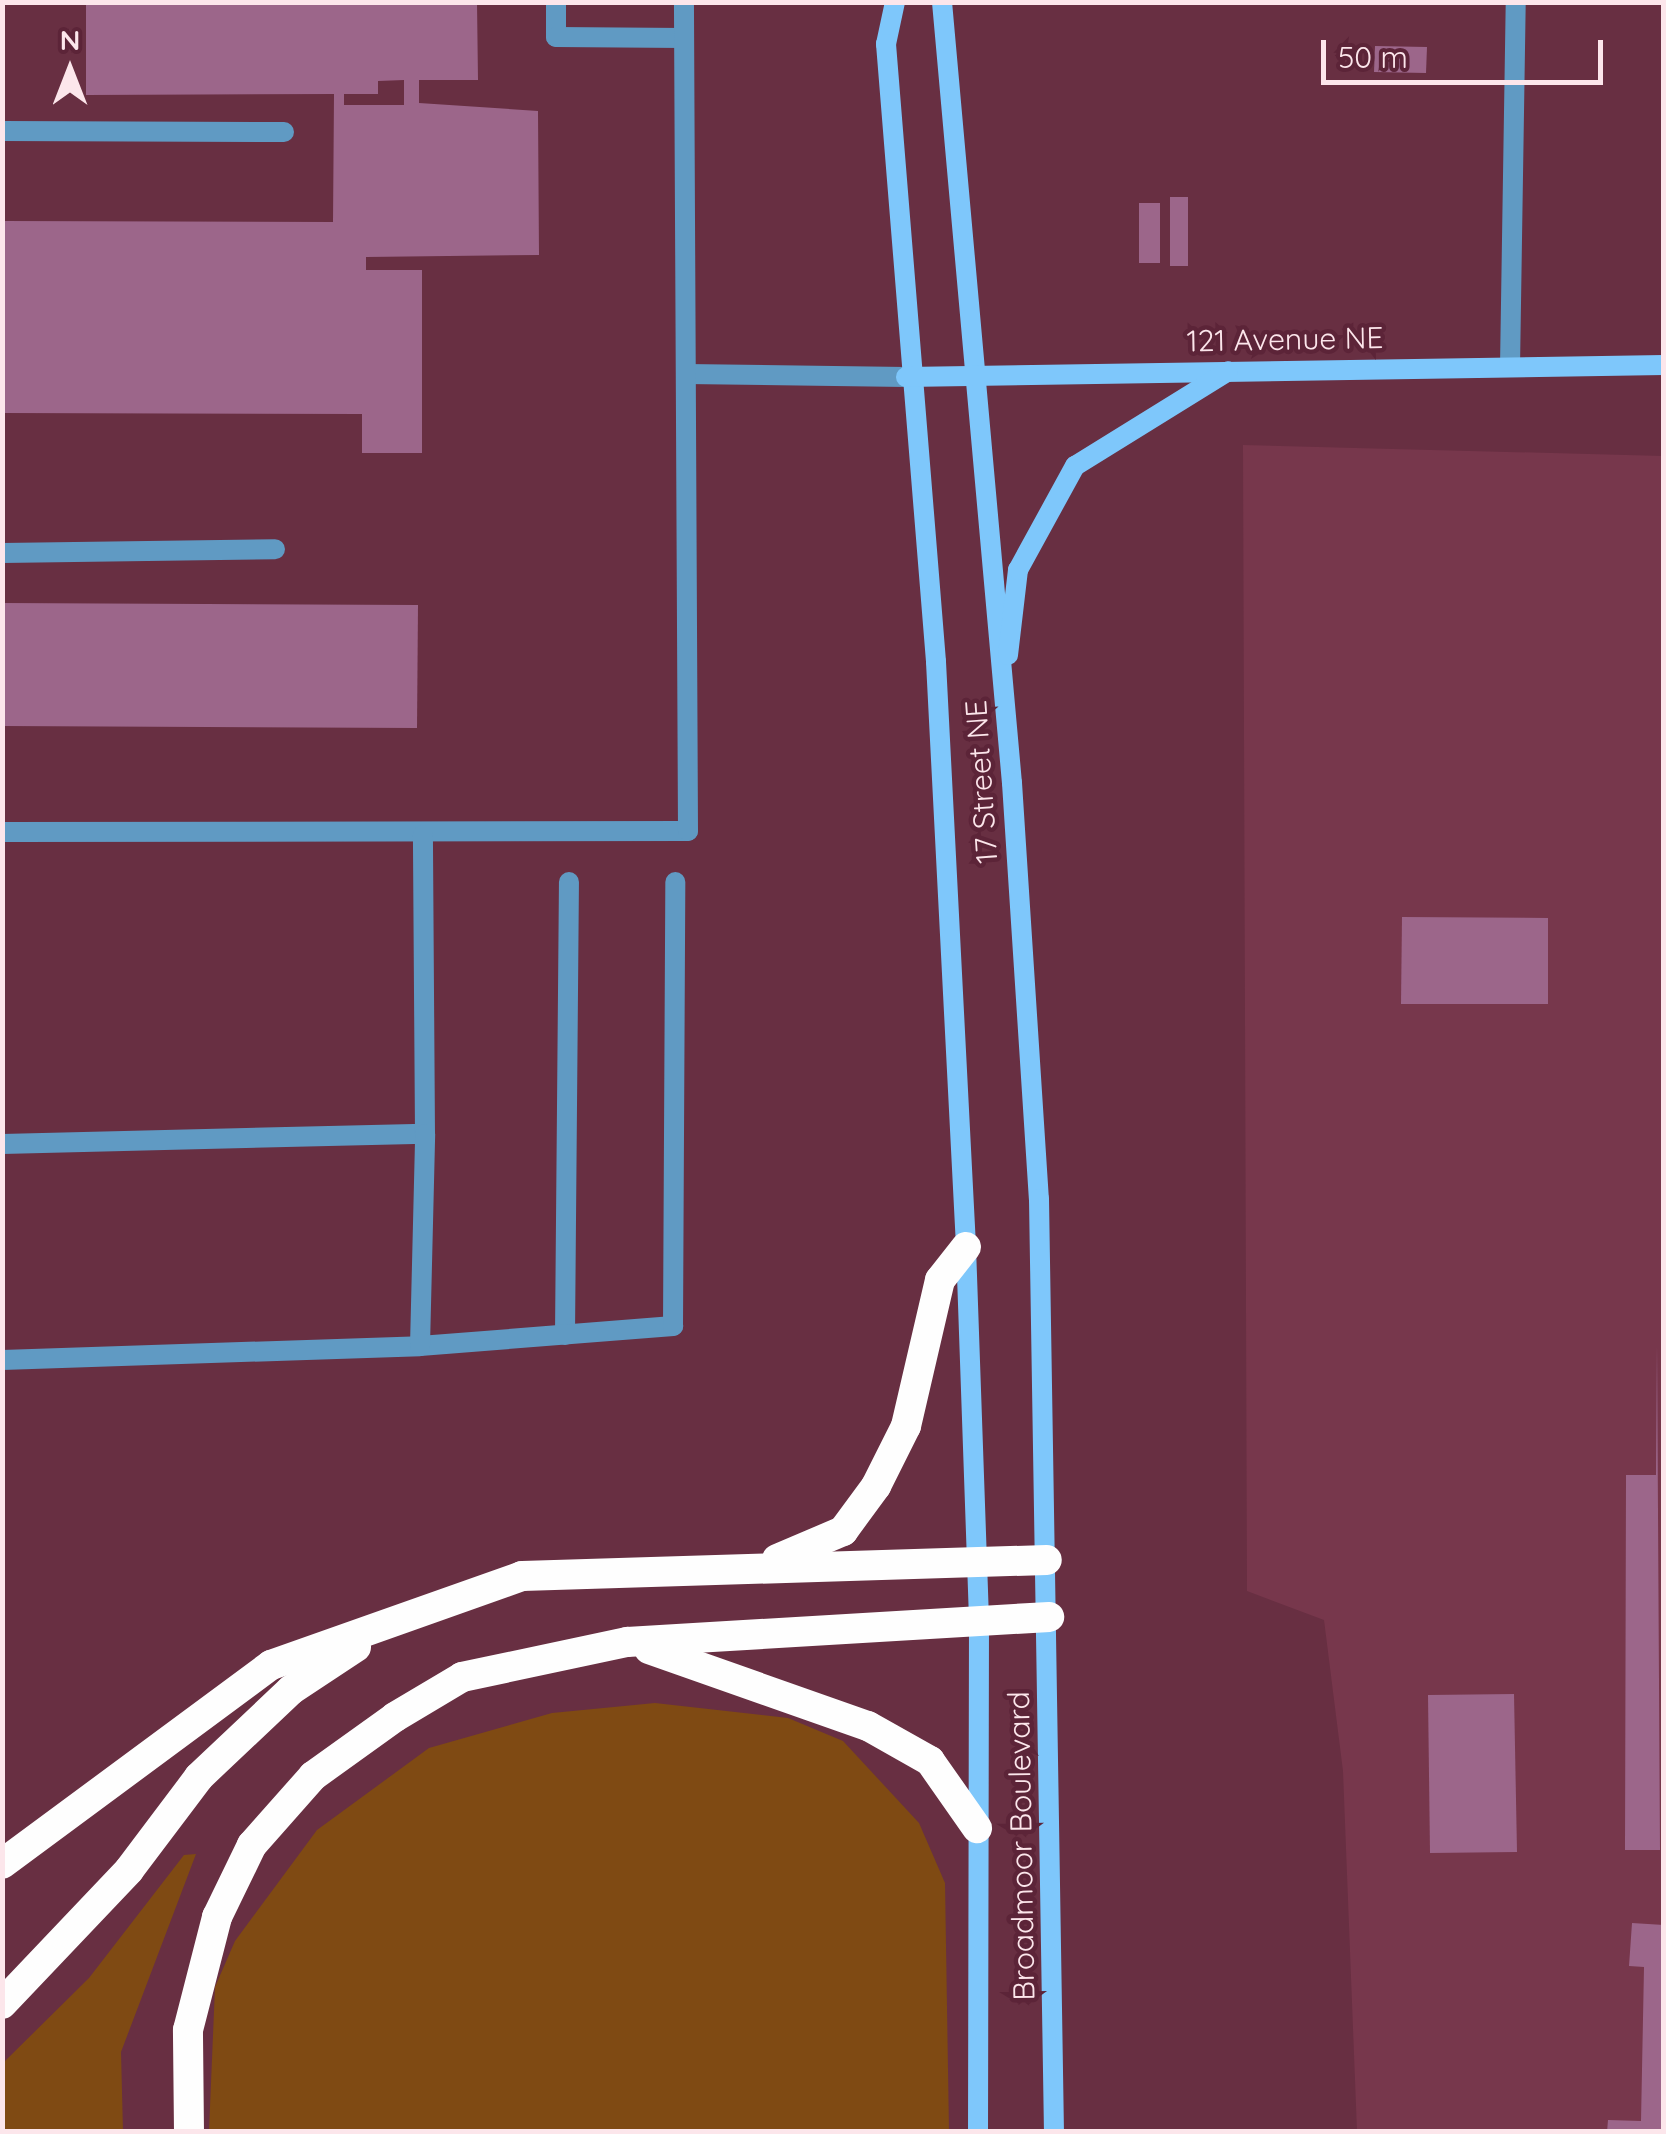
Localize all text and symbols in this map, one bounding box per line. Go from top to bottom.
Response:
north arrow [20,20,120,120]
scale bar [1326,20,1608,82]
text: N [60,22,80,57]
text: 50 m [1338,38,1408,76]
street label: 121 Avenue NE [1186,319,1384,359]
street label: 17 Street NE [957,699,1005,865]
street label: Broadmoor Boulevard [1000,1691,1042,2001]

